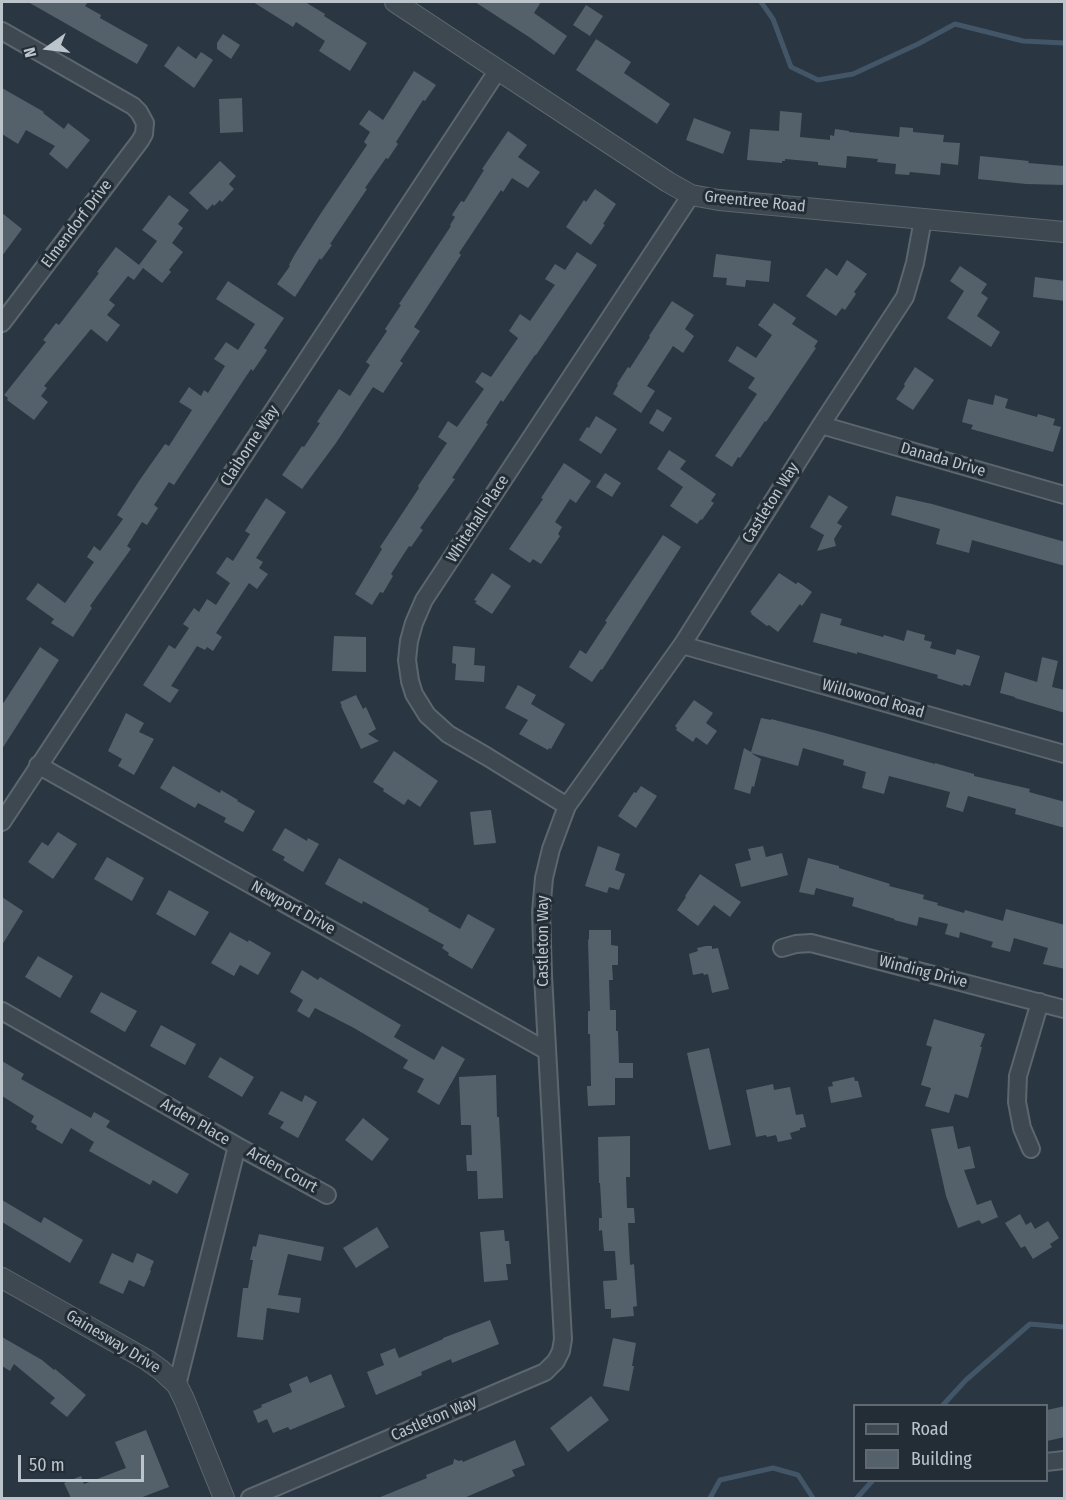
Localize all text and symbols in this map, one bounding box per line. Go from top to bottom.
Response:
north arrow [18,18,78,78]
text: N [20,46,40,59]
street label: Elmendorf Drive [38,176,116,272]
street label: Greentree Road [703,187,807,217]
street label: Claiborne Way [217,402,283,490]
street label: Danada Drive [898,439,988,481]
street label: Castleton Way [739,459,803,547]
street label: Whitehall Place [443,472,513,566]
street label: Willowood Road [820,675,926,723]
street label: Newport Drive [247,877,339,939]
street label: Castleton Way [534,895,554,987]
street label: Winding Drive [877,952,969,992]
street label: Arden Place [157,1094,233,1150]
street label: Arden Court [243,1143,321,1197]
street label: Gainesway Drive [62,1306,164,1378]
street label: Castleton Way [388,1392,480,1446]
legend [853,1404,1048,1482]
text: Road [911,1418,948,1440]
scale bar [21,1443,147,1481]
text: Building [911,1448,972,1470]
text: 50 m [29,1454,65,1476]

